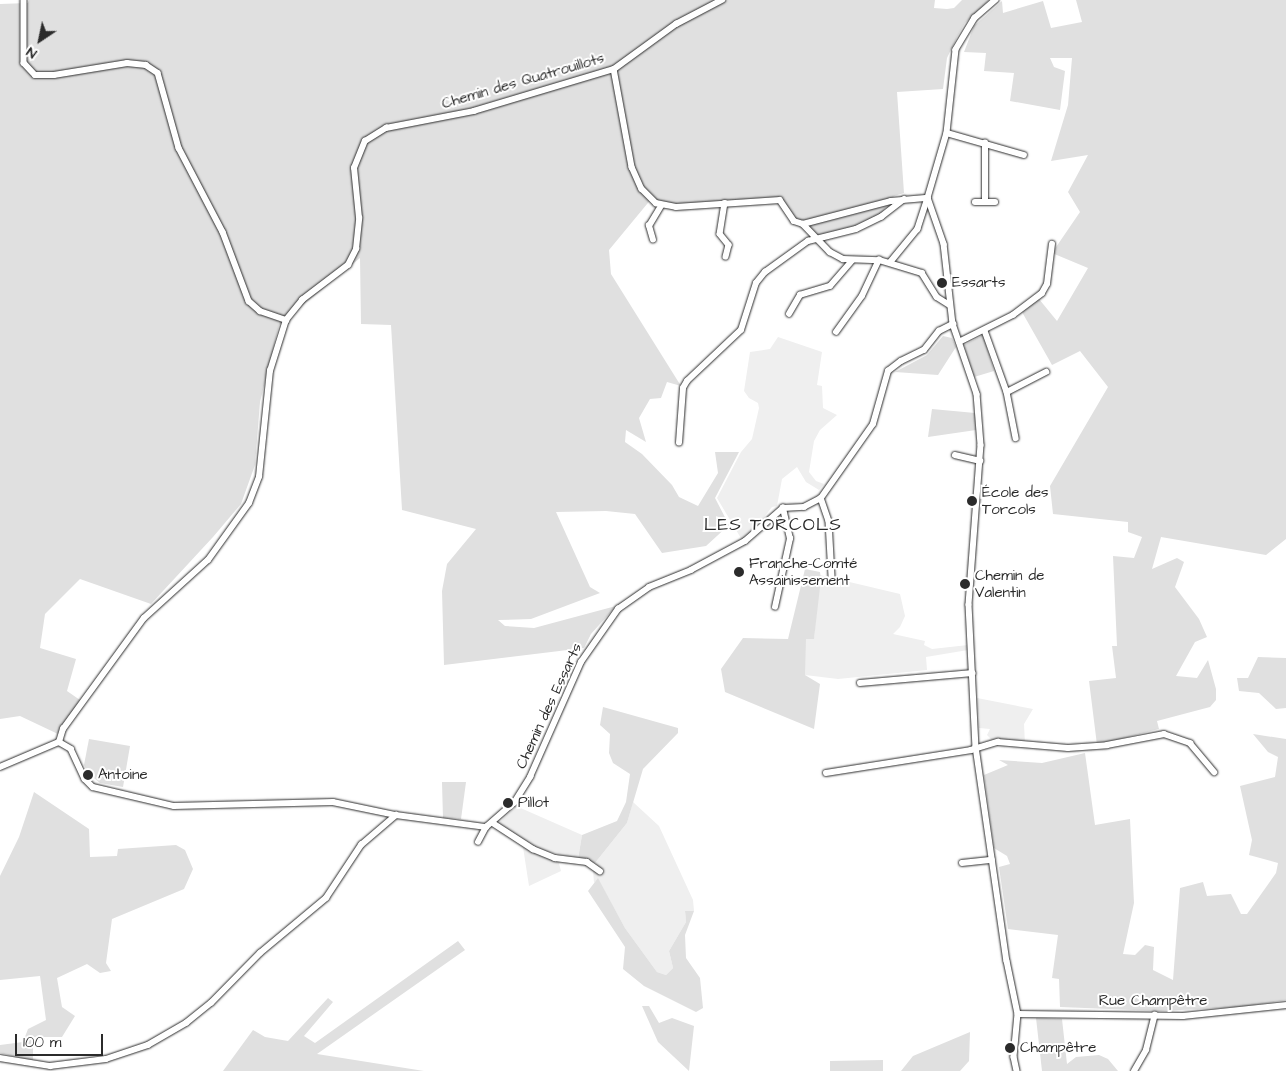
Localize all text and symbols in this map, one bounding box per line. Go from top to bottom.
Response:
north arrow [15,15,65,65]
text: N [22,42,41,63]
street label: Chemin des Quatrouillots [440,49,606,113]
place label: Essarts [952,274,1005,292]
marker: Essarts [936,277,948,289]
place label: École des Torcols [982,483,1049,518]
marker: École des Torcols [966,495,978,507]
district label: LES TORCOLS [703,514,843,536]
place label: Franche-Comté Assainissement [749,554,857,589]
marker: Franche-Comté Assainissement [733,566,745,578]
place label: Chemin de Valentin [975,566,1044,601]
marker: Chemin de Valentin [959,578,971,590]
street label: Chemin des Essarts [512,640,586,772]
place label: Antoine [98,766,147,784]
marker: Antoine [82,769,94,781]
place label: Pillot [518,794,549,812]
marker: Pillot [502,797,514,809]
street label: Rue Champêtre [1099,992,1207,1010]
scale bar [18,1024,105,1056]
text: 100 m [23,1032,62,1053]
place label: Champêtre [1020,1039,1096,1057]
marker: Champêtre [1004,1042,1016,1054]

